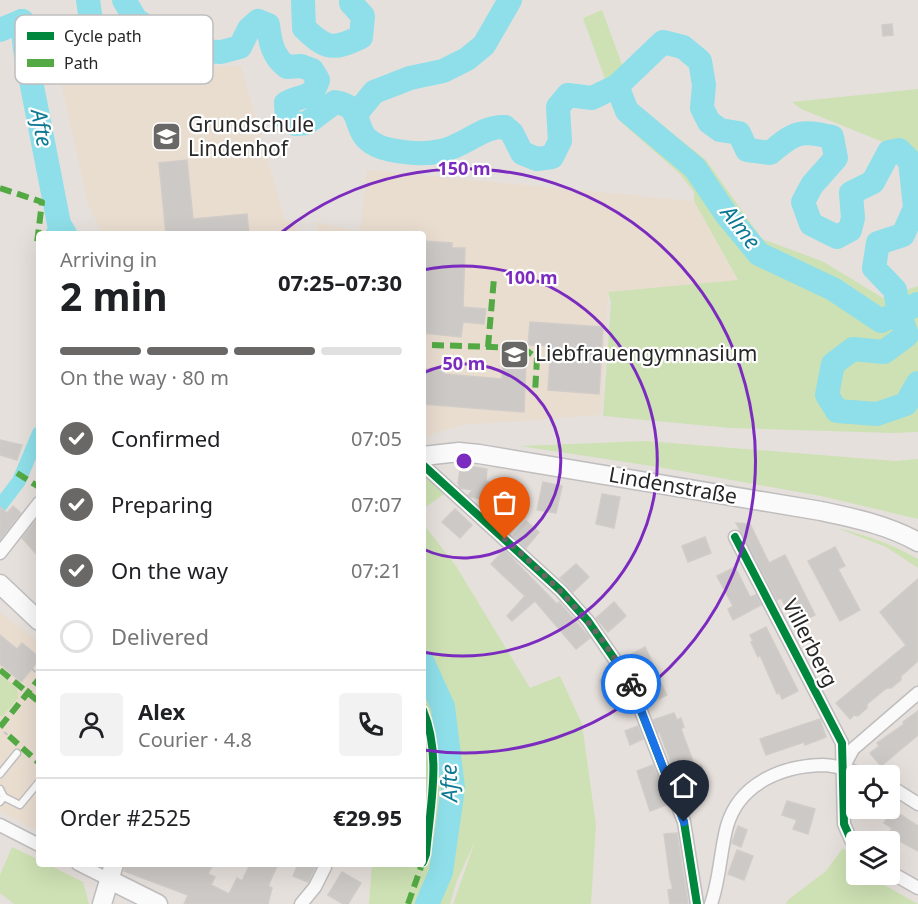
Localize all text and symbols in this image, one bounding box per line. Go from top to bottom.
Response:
legend [15,15,213,84]
text: Cycle path [64,25,142,47]
text: Path [64,52,98,74]
water label: Afte [25,105,61,149]
place label: Grundschule Lindenhof [188,110,314,162]
school or university icon: Grundschule Lindenhof [151,121,183,153]
text: 150 m [437,156,491,180]
water label: Alme [714,197,768,255]
text: Arriving in [60,246,157,273]
text: 100 m [504,265,558,289]
text: 07:25–07:30 [278,267,402,297]
text: 2 min [60,269,167,322]
school or university icon: Liebfrauengymnasium [498,338,530,370]
place label: Liebfrauengymnasium [535,339,757,367]
text: 50 m [443,351,485,375]
text: On the way · 80 m [60,364,229,391]
icon: check [60,422,93,455]
text: Confirmed [111,423,221,453]
text: 07:05 [351,425,402,452]
centre of rings [454,451,474,471]
street label: Lindenstraße [607,460,740,510]
pin [479,477,530,539]
icon: bag [488,486,521,519]
icon: check [60,488,93,521]
text: Preparing [111,489,213,519]
text: 07:07 [351,491,402,518]
icon: check [60,554,93,587]
text: On the way [111,555,228,585]
text: 07:21 [351,557,402,584]
street label: Villerberg [777,594,845,691]
text: Delivered [111,621,209,651]
courier [601,654,661,714]
icon: bike [615,668,648,701]
button: person [60,693,123,756]
button: phone [339,693,402,756]
text: Alex [138,696,185,726]
text: Courier · 4.8 [138,726,252,753]
pin [658,760,709,822]
water label: Afte [433,764,463,804]
map controls [846,765,900,885]
button: locate [846,765,900,819]
icon: home [667,769,700,802]
text: Order #2525 [60,802,191,832]
text: €29.95 [333,802,402,832]
button: layers [846,831,900,885]

